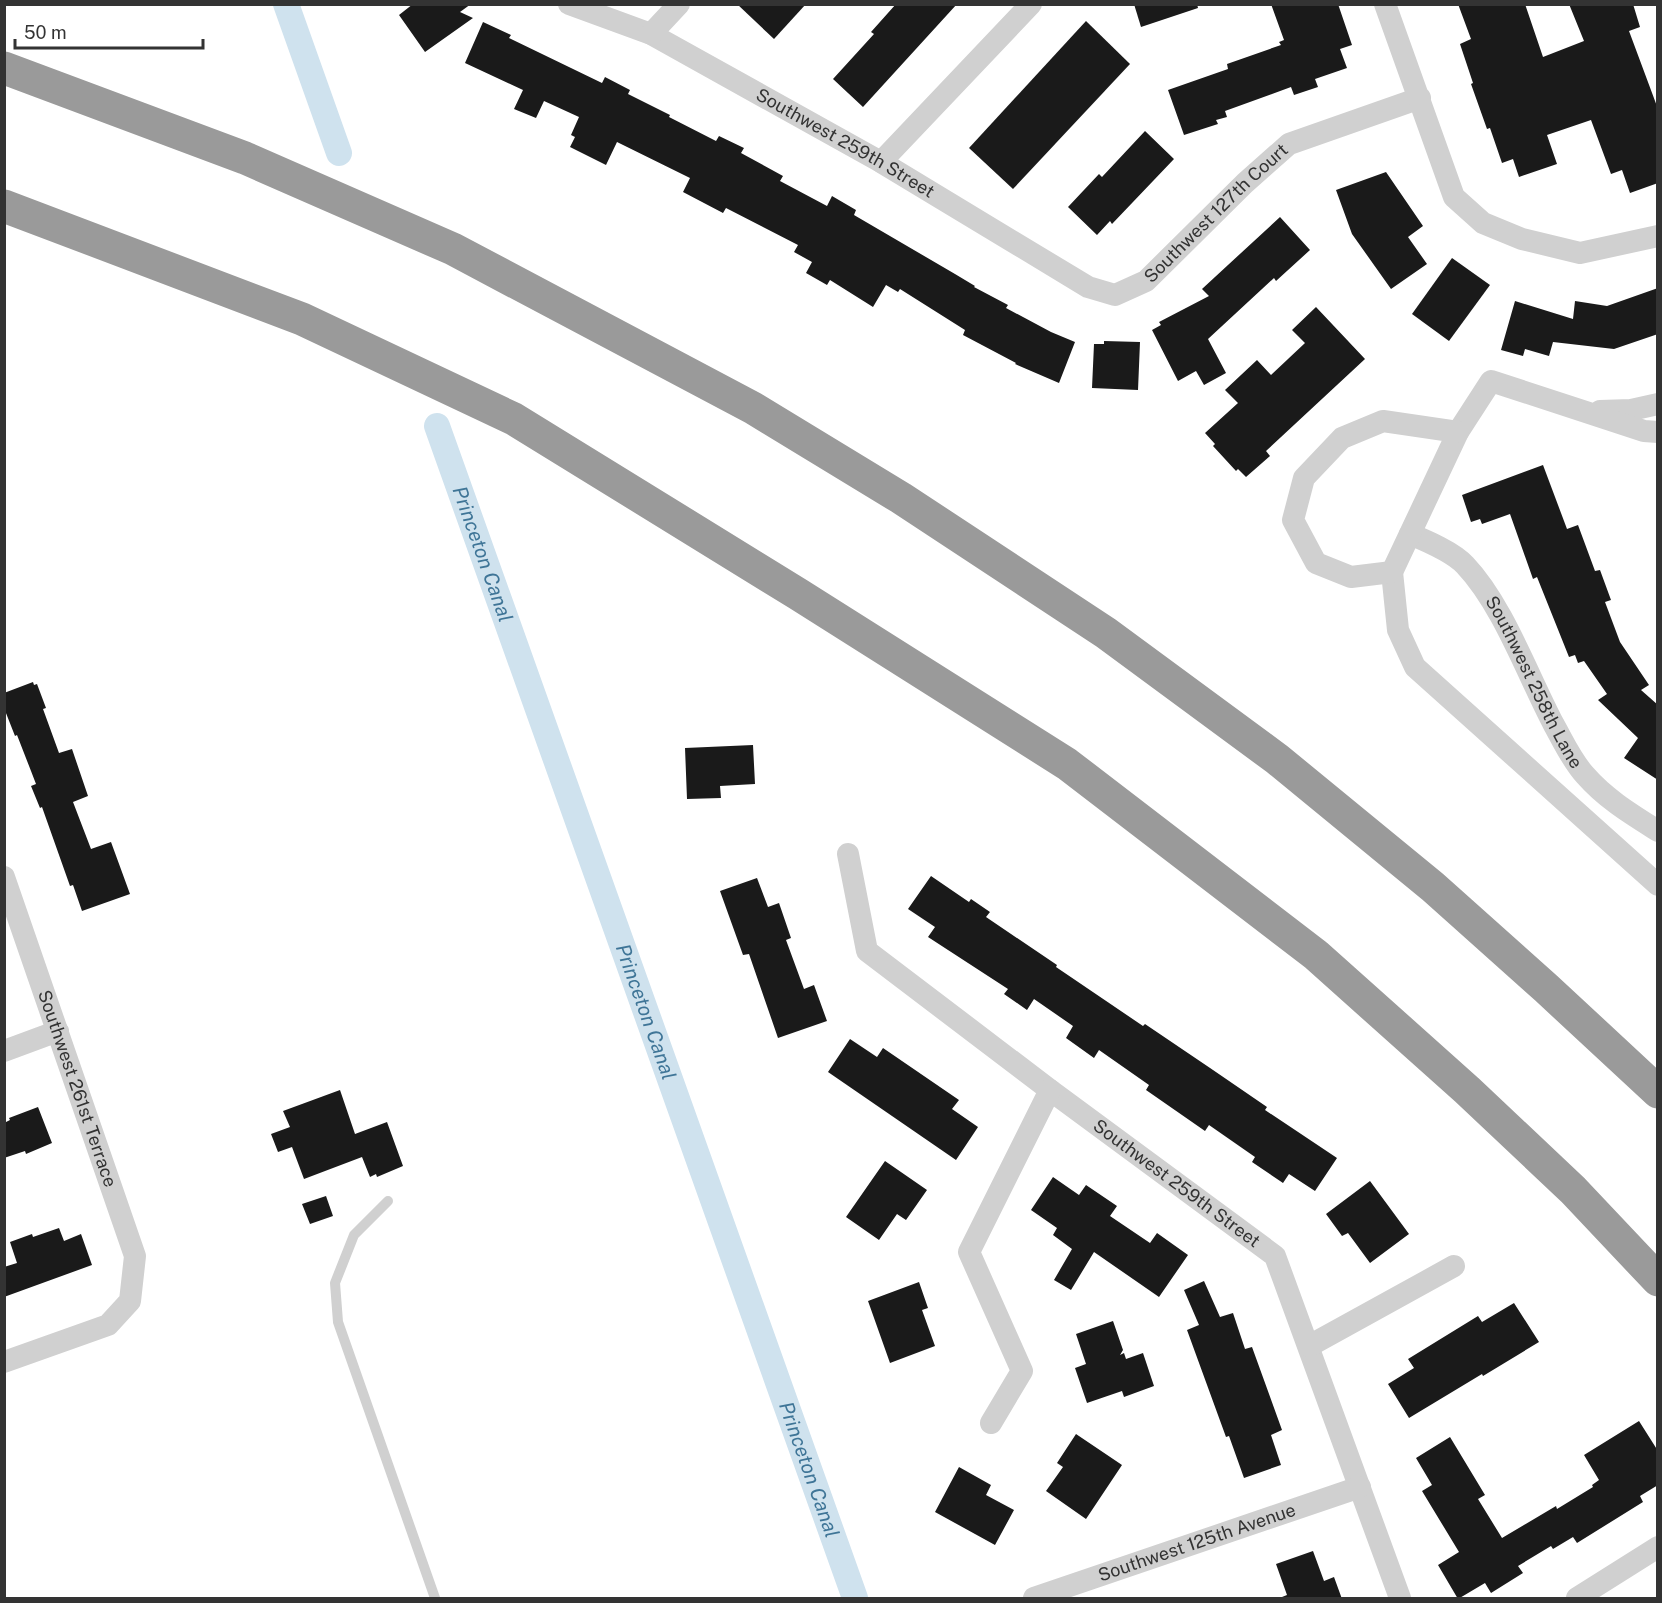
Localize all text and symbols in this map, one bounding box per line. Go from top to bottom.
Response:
scale bar [15,12,202,50]
text: 50 m [24,22,67,43]
street label: Southwest 259th Street [752,84,938,202]
street label: Southwest 127th Court [1139,139,1292,287]
water label: Princeton Canal [447,483,518,625]
street label: Southwest 258th Lane [1481,592,1587,772]
water label: Princeton Canal [611,941,681,1083]
street label: Southwest 261st Terrace [34,987,121,1190]
street label: Southwest 259th Street [1089,1115,1264,1251]
water label: Princeton Canal [774,1398,844,1541]
street label: Southwest 125th Avenue [1095,1499,1298,1585]

